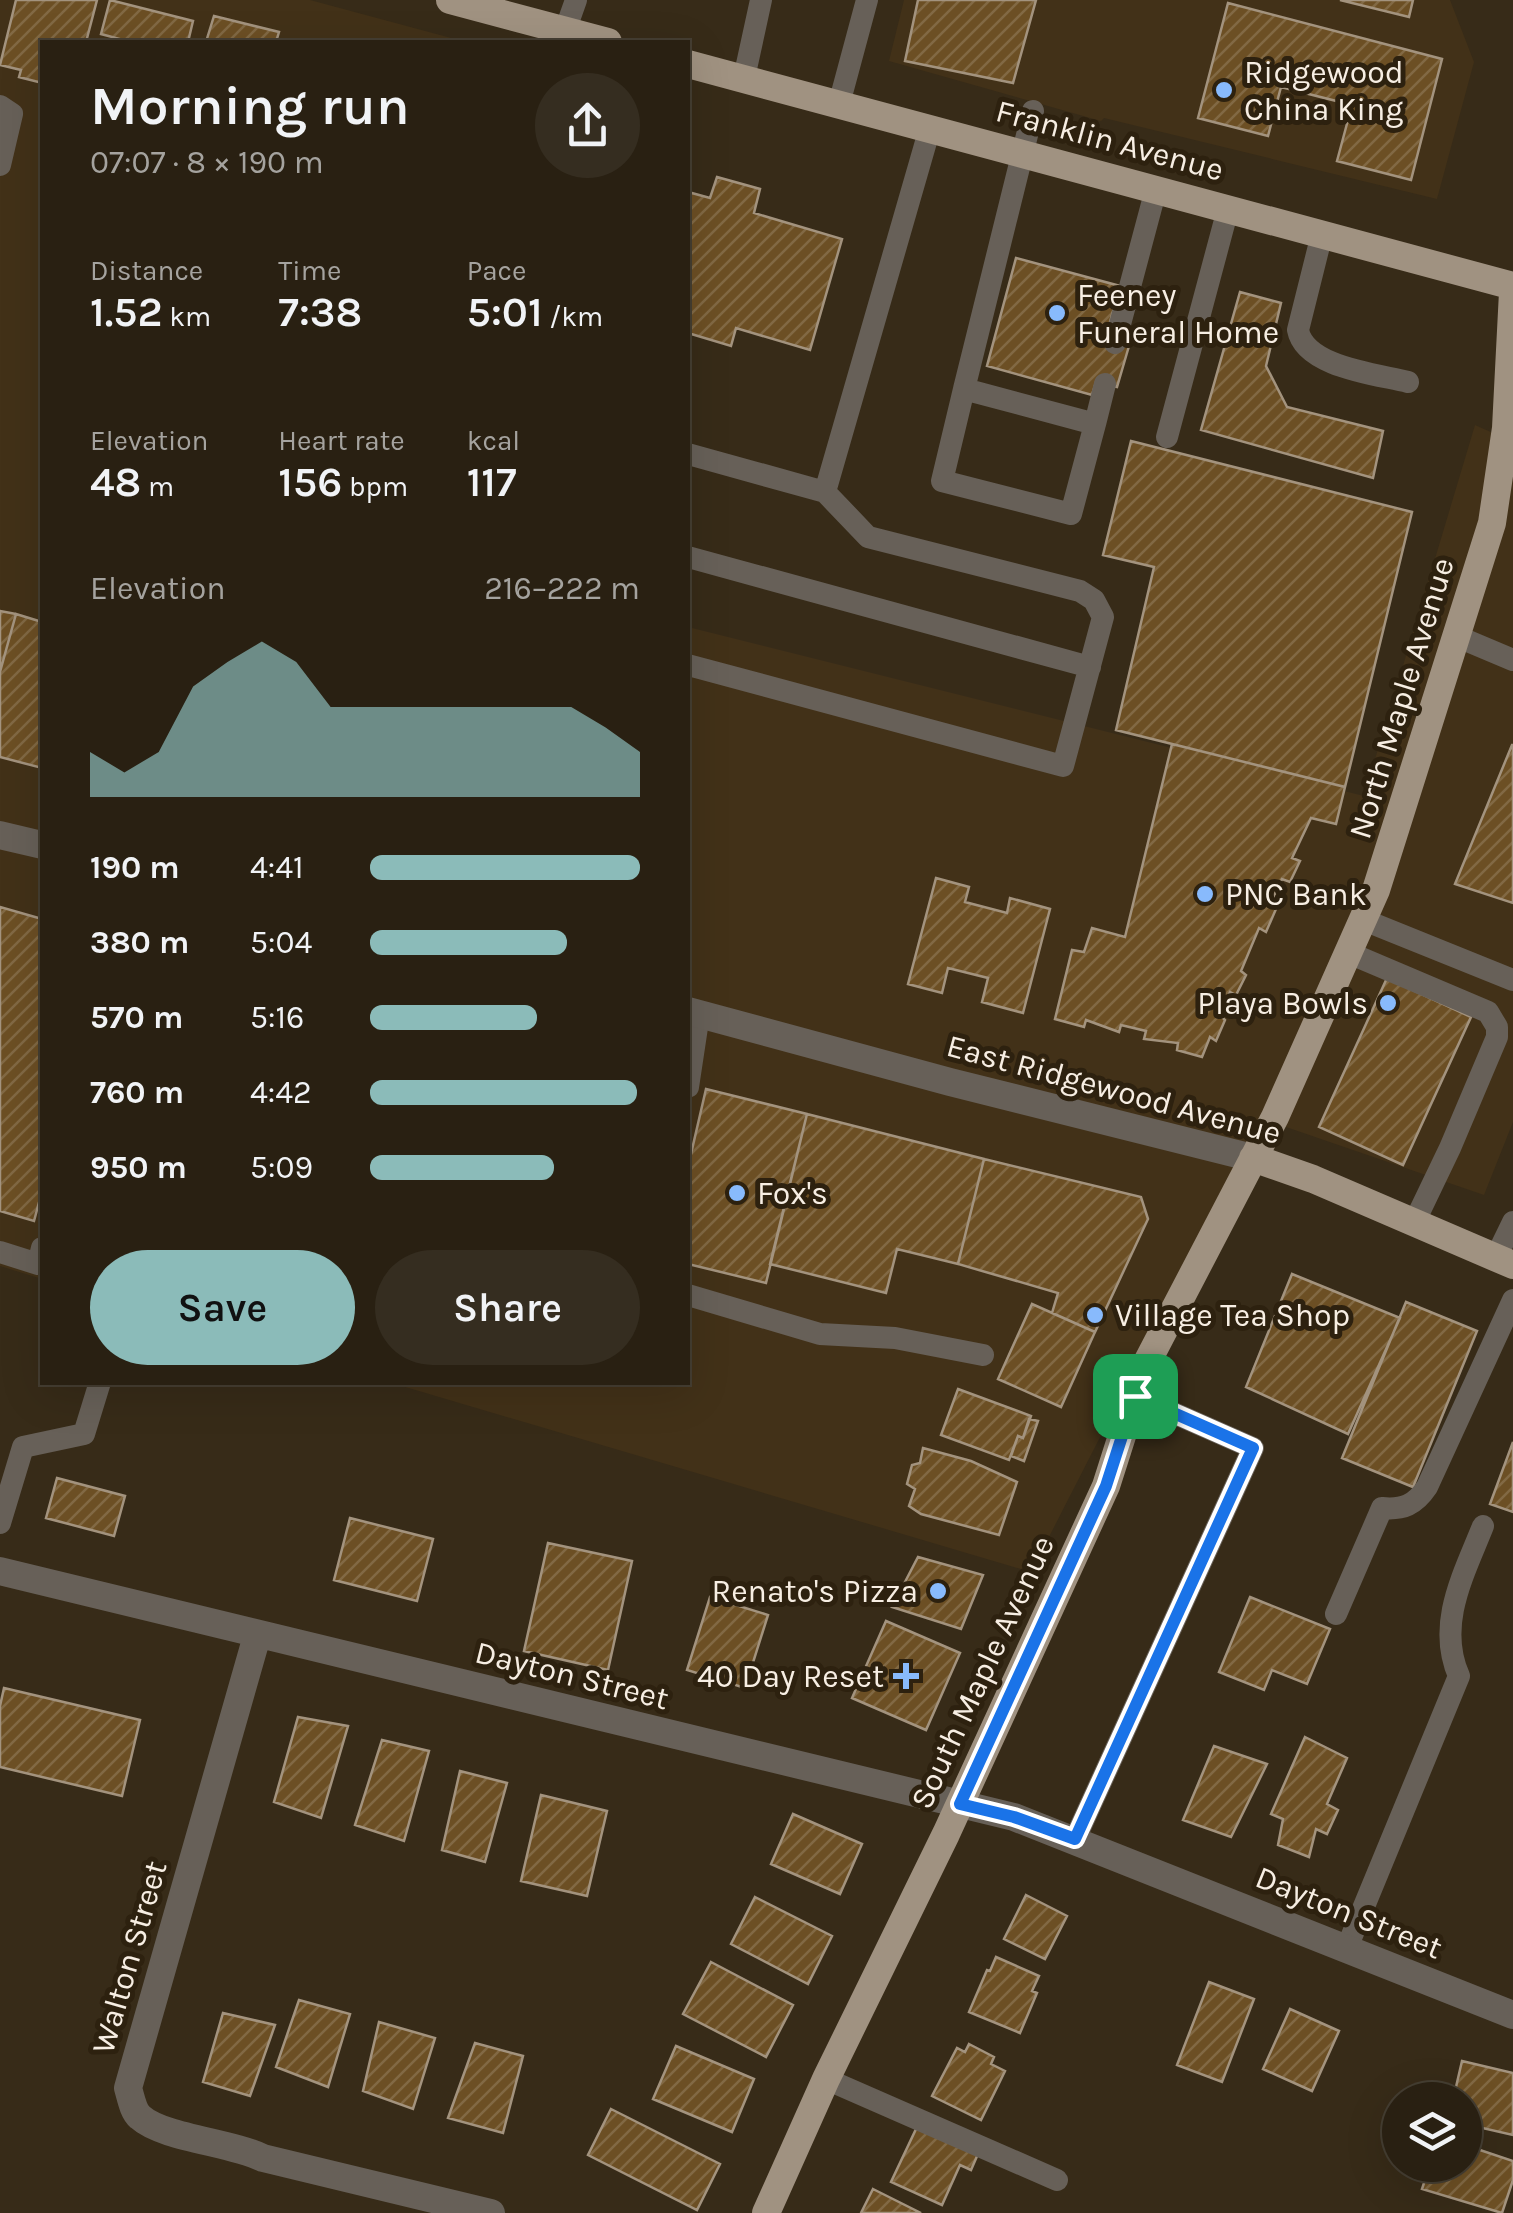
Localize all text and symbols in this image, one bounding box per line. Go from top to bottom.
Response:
place label: Ridgewood China King [1244,54,1404,128]
button: share [535,73,640,178]
text: Morning run [90,74,410,138]
marker: Ridgewood China King [1213,79,1235,101]
street label: Franklin Avenue [992,92,1228,189]
text: 07:07 · 8 × 190 m [90,144,324,181]
text: Distance [90,254,203,287]
text: Time [278,254,341,287]
text: Pace [467,254,526,287]
place label: Feeney Funeral Home [1077,277,1279,351]
text: 1.52 [90,287,163,337]
text: 7:38 [278,287,362,337]
text: 5:01 [467,287,543,337]
text: km [163,300,211,333]
text: /km [543,300,603,333]
marker: Feeney Funeral Home [1046,302,1068,324]
text: Elevation [90,424,209,457]
text: Heart rate [278,424,405,457]
text: kcal [467,424,520,457]
text: 48 [90,457,141,507]
text: 156 [278,457,342,507]
text: 117 [467,457,517,507]
text: m [141,470,174,503]
text: bpm [342,470,408,503]
street label: North Maple Avenue [1341,553,1462,843]
text: Elevation [90,570,225,607]
text: 216–222 m [484,570,640,607]
text: 190 m [90,849,180,886]
text: 4:41 [250,849,304,886]
place label: PNC Bank [1225,876,1367,913]
marker: PNC Bank [1194,883,1216,905]
text: 380 m [90,924,189,961]
text: 5:04 [250,924,312,961]
place label: Playa Bowls [1197,985,1368,1022]
marker: Playa Bowls [1377,992,1399,1014]
text: 570 m [90,999,183,1036]
text: 5:16 [250,999,304,1036]
street label: East Ridgewood Avenue [943,1027,1285,1152]
text: 760 m [90,1074,184,1111]
text: 4:42 [250,1074,312,1111]
text: 950 m [90,1149,187,1186]
text: 5:09 [250,1149,313,1186]
place label: Fox's [757,1175,828,1212]
marker: Fox's [726,1182,748,1204]
button: Save [90,1250,355,1365]
button: Share [375,1250,640,1365]
place label: Village Tea Shop [1115,1297,1350,1334]
marker: Village Tea Shop [1084,1304,1106,1326]
pin [1093,1354,1178,1439]
icon: arrive [1108,1369,1163,1424]
street label: South Maple Avenue [903,1530,1062,1815]
place label: Renato's Pizza [712,1573,918,1610]
marker: Renato's Pizza [927,1580,949,1602]
street label: Dayton Street [471,1634,672,1717]
place label: 40 Day Reset [697,1658,884,1695]
marker: 40 Day Reset [893,1663,919,1689]
street label: Walton Street [84,1857,175,2058]
street label: Dayton Street [1250,1858,1447,1967]
map controls [1382,2082,1482,2182]
button: layers [1382,2082,1482,2182]

